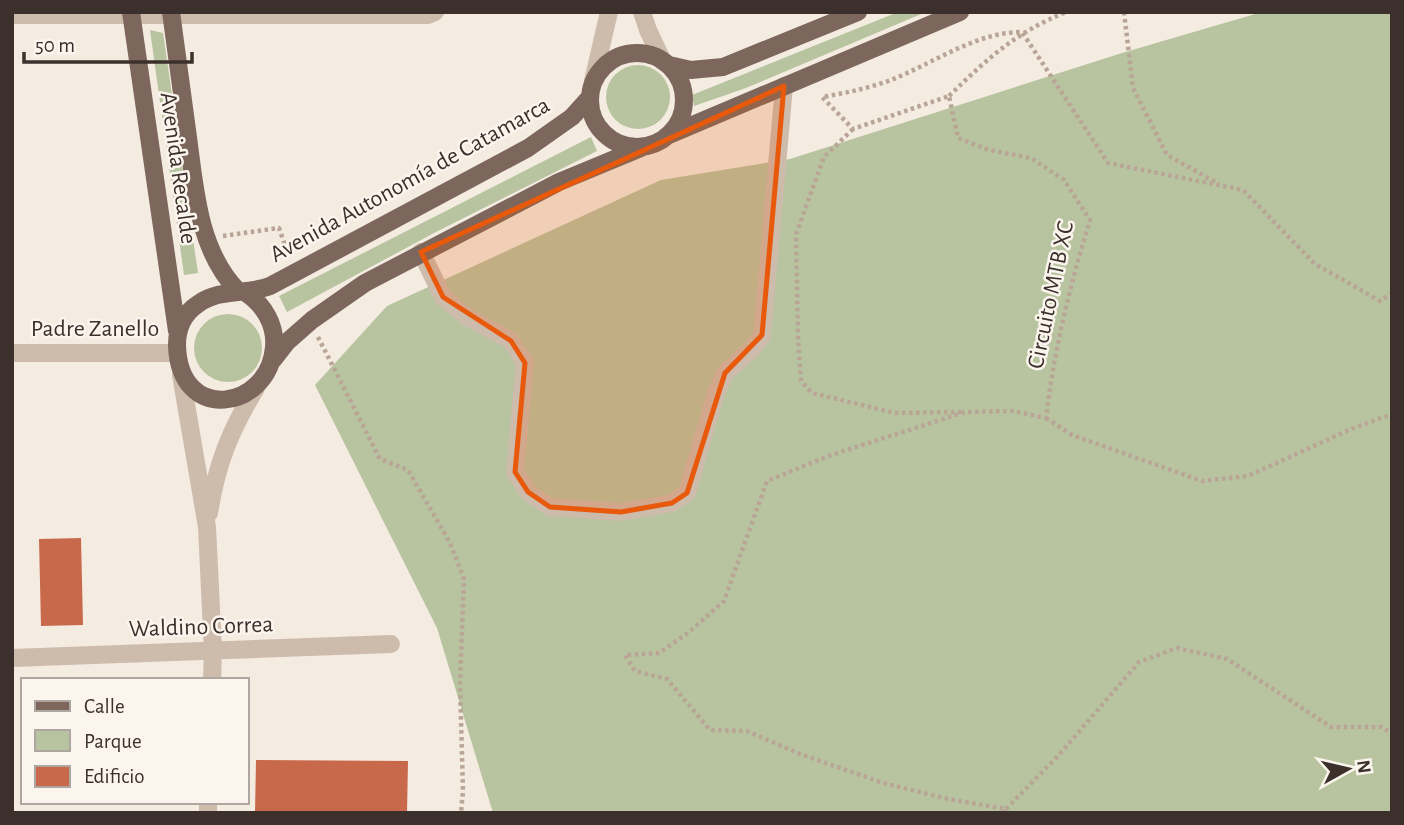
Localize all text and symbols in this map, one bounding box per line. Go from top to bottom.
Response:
scale bar [24,21,192,65]
text: 50 m [35,35,75,56]
street label: Avenida Recalde [155,91,201,245]
street label: Avenida Autonomía de Catamarca [266,93,554,267]
street label: Circuito MTB XC [1024,219,1078,371]
street label: Padre Zanello [31,317,159,341]
street label: Waldino Correa [128,612,274,642]
legend [21,678,248,804]
text: Calle [84,696,125,717]
text: Parque [84,731,142,752]
north arrow [1313,734,1383,804]
text: N [1353,759,1374,775]
text: Edificio [84,766,145,787]

